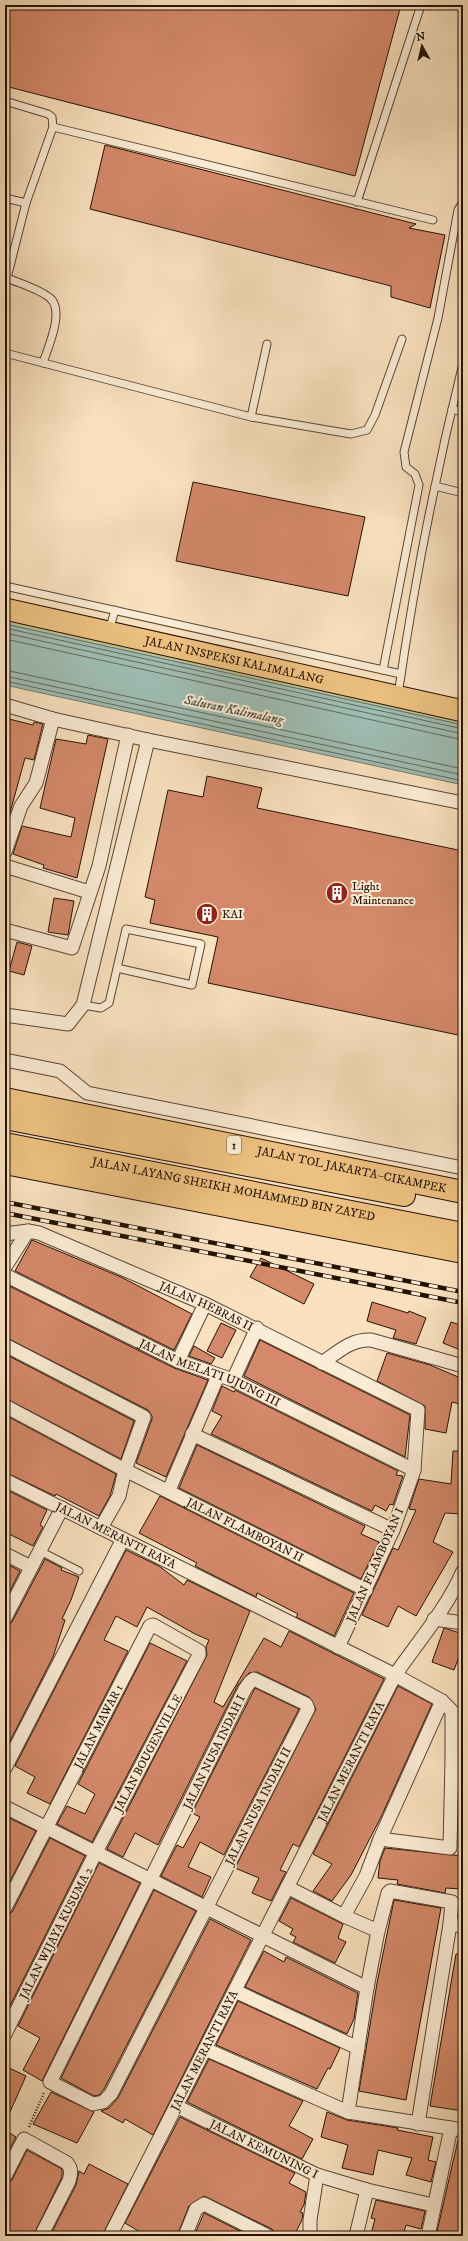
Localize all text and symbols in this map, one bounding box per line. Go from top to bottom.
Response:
north arrow [402,26,442,66]
text: N [415,30,426,45]
street label: JALAN INSPEKSI KALIMALANG [142,633,326,688]
water label: Saluran Kalimalang [182,691,286,729]
place label: Light Maintenance [352,879,414,908]
building icon: Light Maintenance [324,880,350,906]
building icon: KAI [194,901,220,927]
place label: KAI [222,907,243,922]
road number: 1 [227,1136,241,1154]
street label: JALAN TOL JAKARTA–CIKAMPEK [255,1143,448,1197]
street label: JALAN LAYANG SHEIKH MOHAMMED BIN ZAYED [90,1154,376,1225]
street label: JALAN HEBRAS II [156,1278,256,1335]
street label: JALAN MELATI UJUNG III [136,1335,283,1410]
street label: JALAN FLAMBOYAN II [183,1494,306,1566]
street label: JALAN MERANTI RAYA [52,1499,179,1573]
street label: JALAN FLAMBOYAN I [343,1505,408,1626]
street label: JALAN MAWAR 1 [70,1682,127,1772]
street label: JALAN BOUGENVILLE [110,1691,186,1816]
street label: JALAN NUSA INDAH I [180,1692,249,1813]
street label: JALAN MERANTI RAYA [314,1699,388,1826]
street label: JALAN NUSA INDAH II [222,1745,295,1869]
street label: JALAN WIJAYA KUSUMA 2 [16,1864,96,2003]
street label: JALAN MERANTI RAYA [167,1988,242,2114]
street label: JALAN KEMUNING I [206,2116,321,2182]

